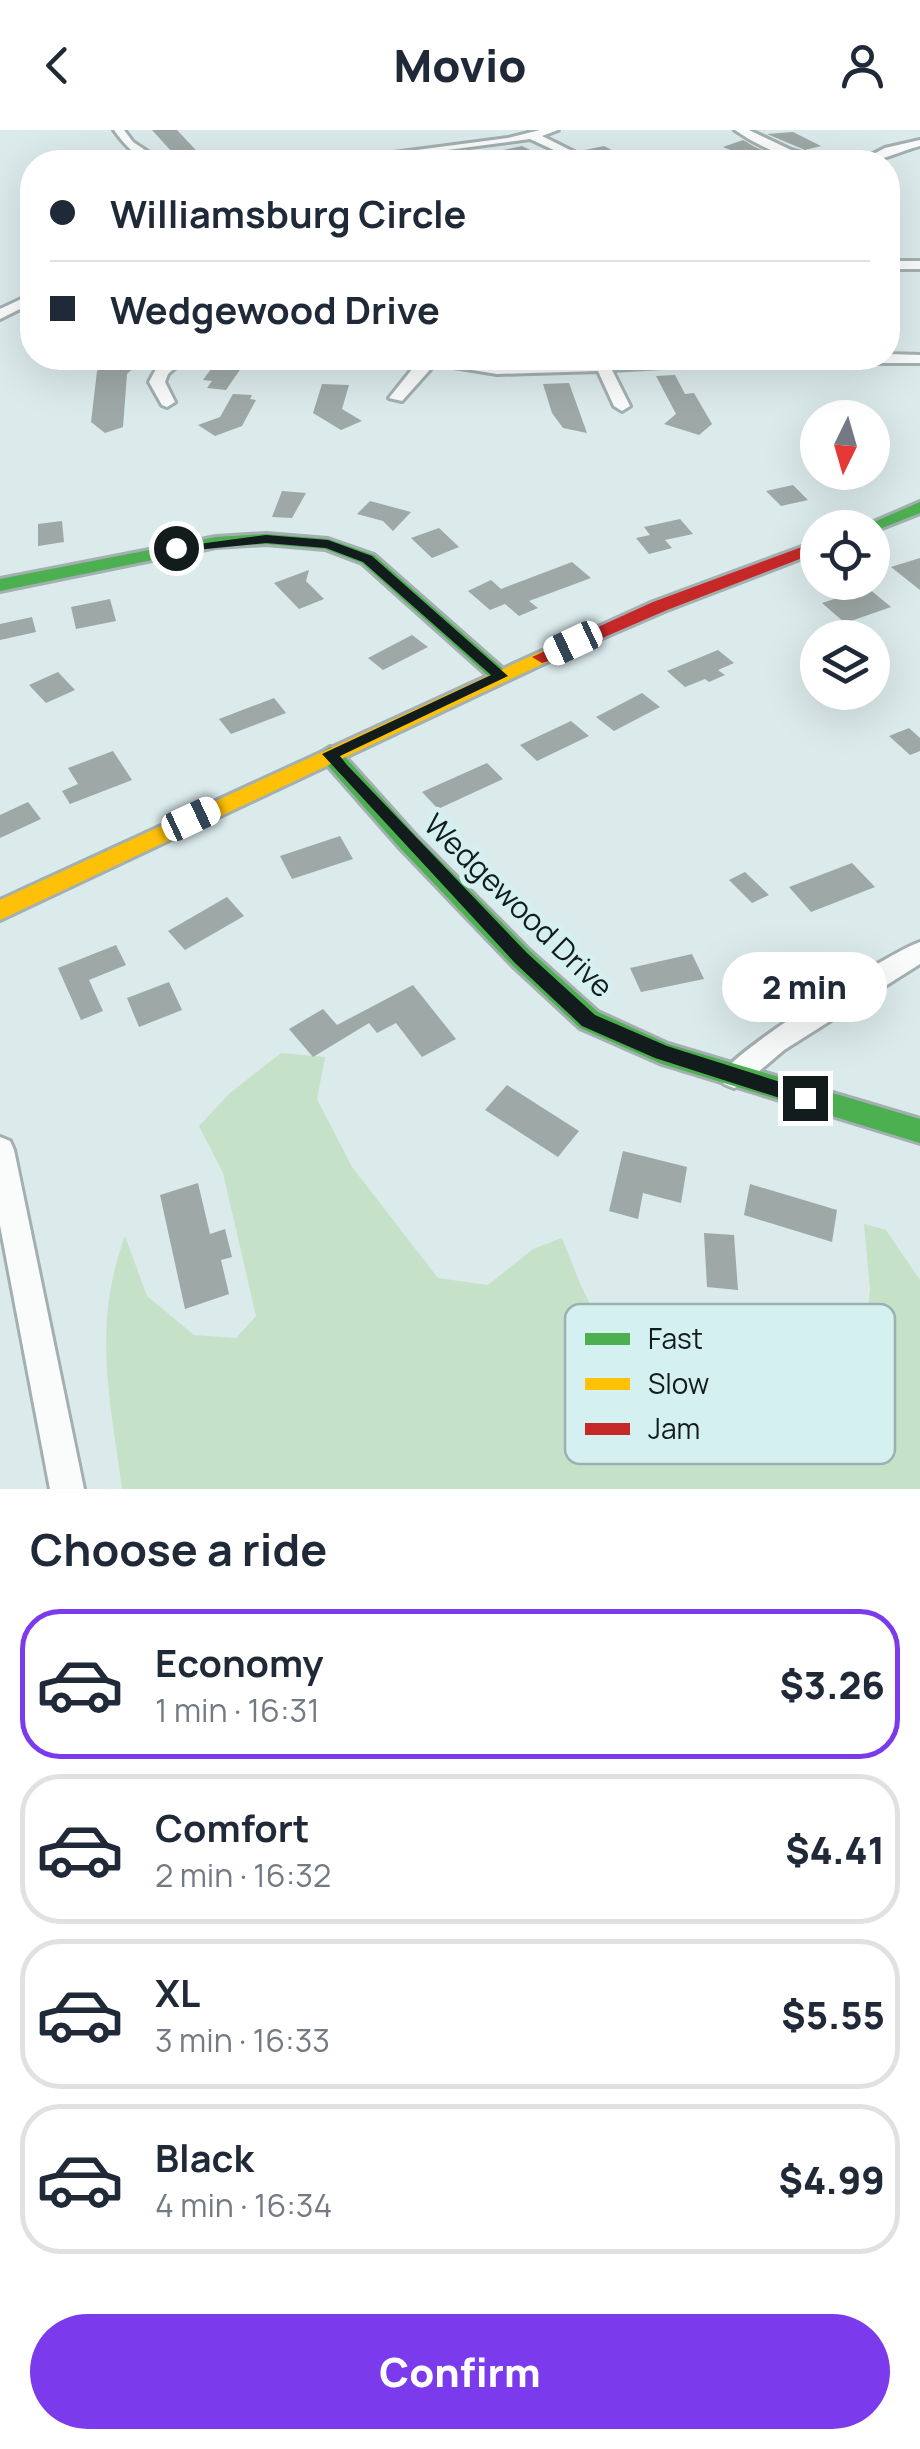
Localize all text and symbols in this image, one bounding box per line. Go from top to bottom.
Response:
text: Movio [393,34,527,96]
icon: back [30,38,85,93]
icon: person [835,38,890,93]
text: Williamsburg Circle [110,187,467,239]
text: Wedgewood Drive [110,283,440,335]
north arrow [800,400,890,490]
map controls [800,400,890,710]
button: locate [800,510,890,600]
route start [154,526,199,571]
car [539,617,607,669]
button: layers [800,620,890,710]
car [157,793,225,845]
street label: Wedgewood Drive [416,804,623,1006]
callout: 2 min [722,953,888,1023]
text: 2 min [762,965,847,1009]
route end [783,1076,828,1121]
legend [565,1304,895,1464]
text: Fast [648,1319,703,1357]
text: Slow [648,1364,709,1402]
text: Jam [648,1409,700,1447]
text: Choose a ride [30,1518,327,1580]
text: Economy [155,1636,324,1688]
icon: car [35,1639,125,1729]
text: $3.26 [779,1658,885,1710]
text: 1 min · 16:31 [155,1688,320,1732]
text: Comfort [155,1801,309,1853]
icon: car [35,1804,125,1894]
text: $4.41 [785,1823,885,1875]
text: 2 min · 16:32 [155,1853,331,1897]
text: XL [155,1966,200,2018]
icon: car [35,1969,125,2059]
text: $5.55 [781,1988,885,2040]
text: 3 min · 16:33 [155,2018,330,2062]
text: Black [155,2131,254,2183]
icon: car [35,2134,125,2224]
text: $4.99 [779,2153,885,2205]
text: 4 min · 16:34 [155,2183,332,2227]
button: Confirm [30,2314,890,2429]

